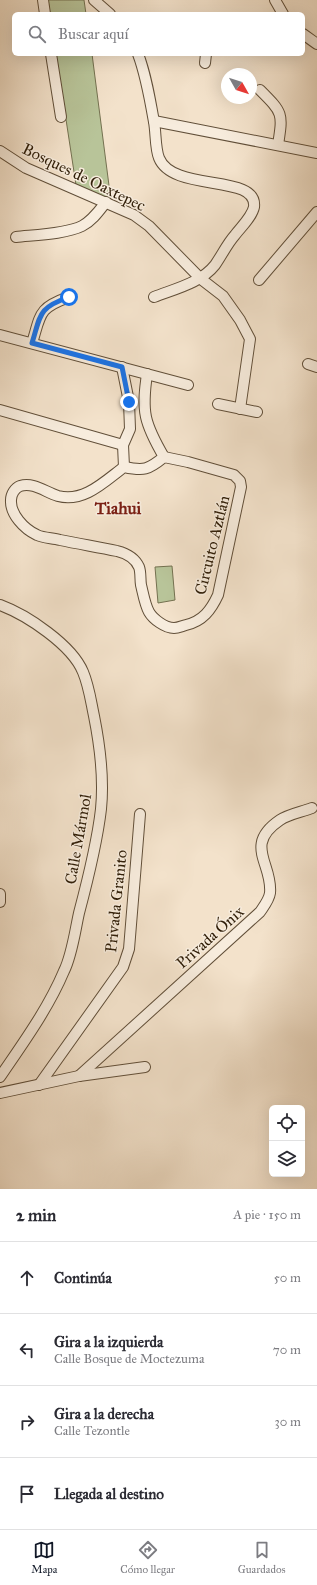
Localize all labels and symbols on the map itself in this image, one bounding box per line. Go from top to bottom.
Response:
north arrow [221,68,257,104]
street label: Bosques de Oaxtepec [19,139,149,216]
route start [60,288,78,306]
route end [120,393,138,411]
street label: Circuito Aztlán [190,493,234,597]
district label: Tiahui [94,498,142,519]
street label: Calle Mármol [61,792,95,886]
street label: Privada Granito [101,849,131,953]
street label: Privada Ónix [171,900,248,972]

